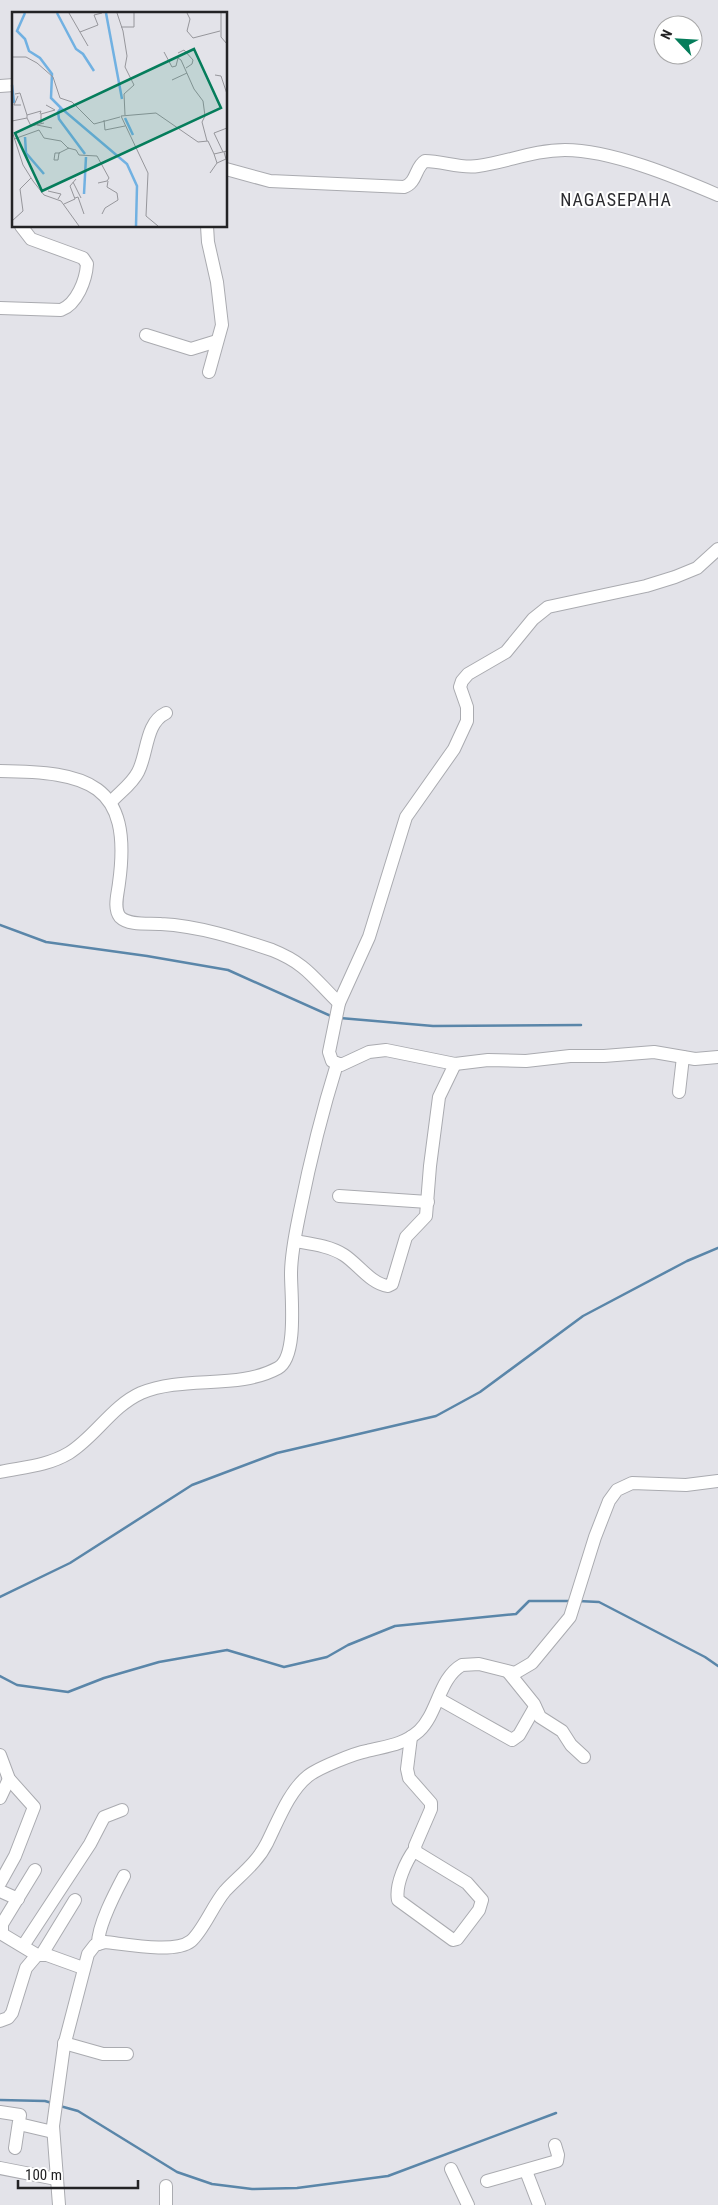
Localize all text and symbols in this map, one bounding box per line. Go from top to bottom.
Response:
inset map [12,12,228,228]
north arrow [653,15,703,65]
text: N [657,27,675,42]
district label: NAGASEPAHA [560,189,672,210]
scale bar [18,2158,138,2190]
text: 100 m [25,2166,62,2184]

